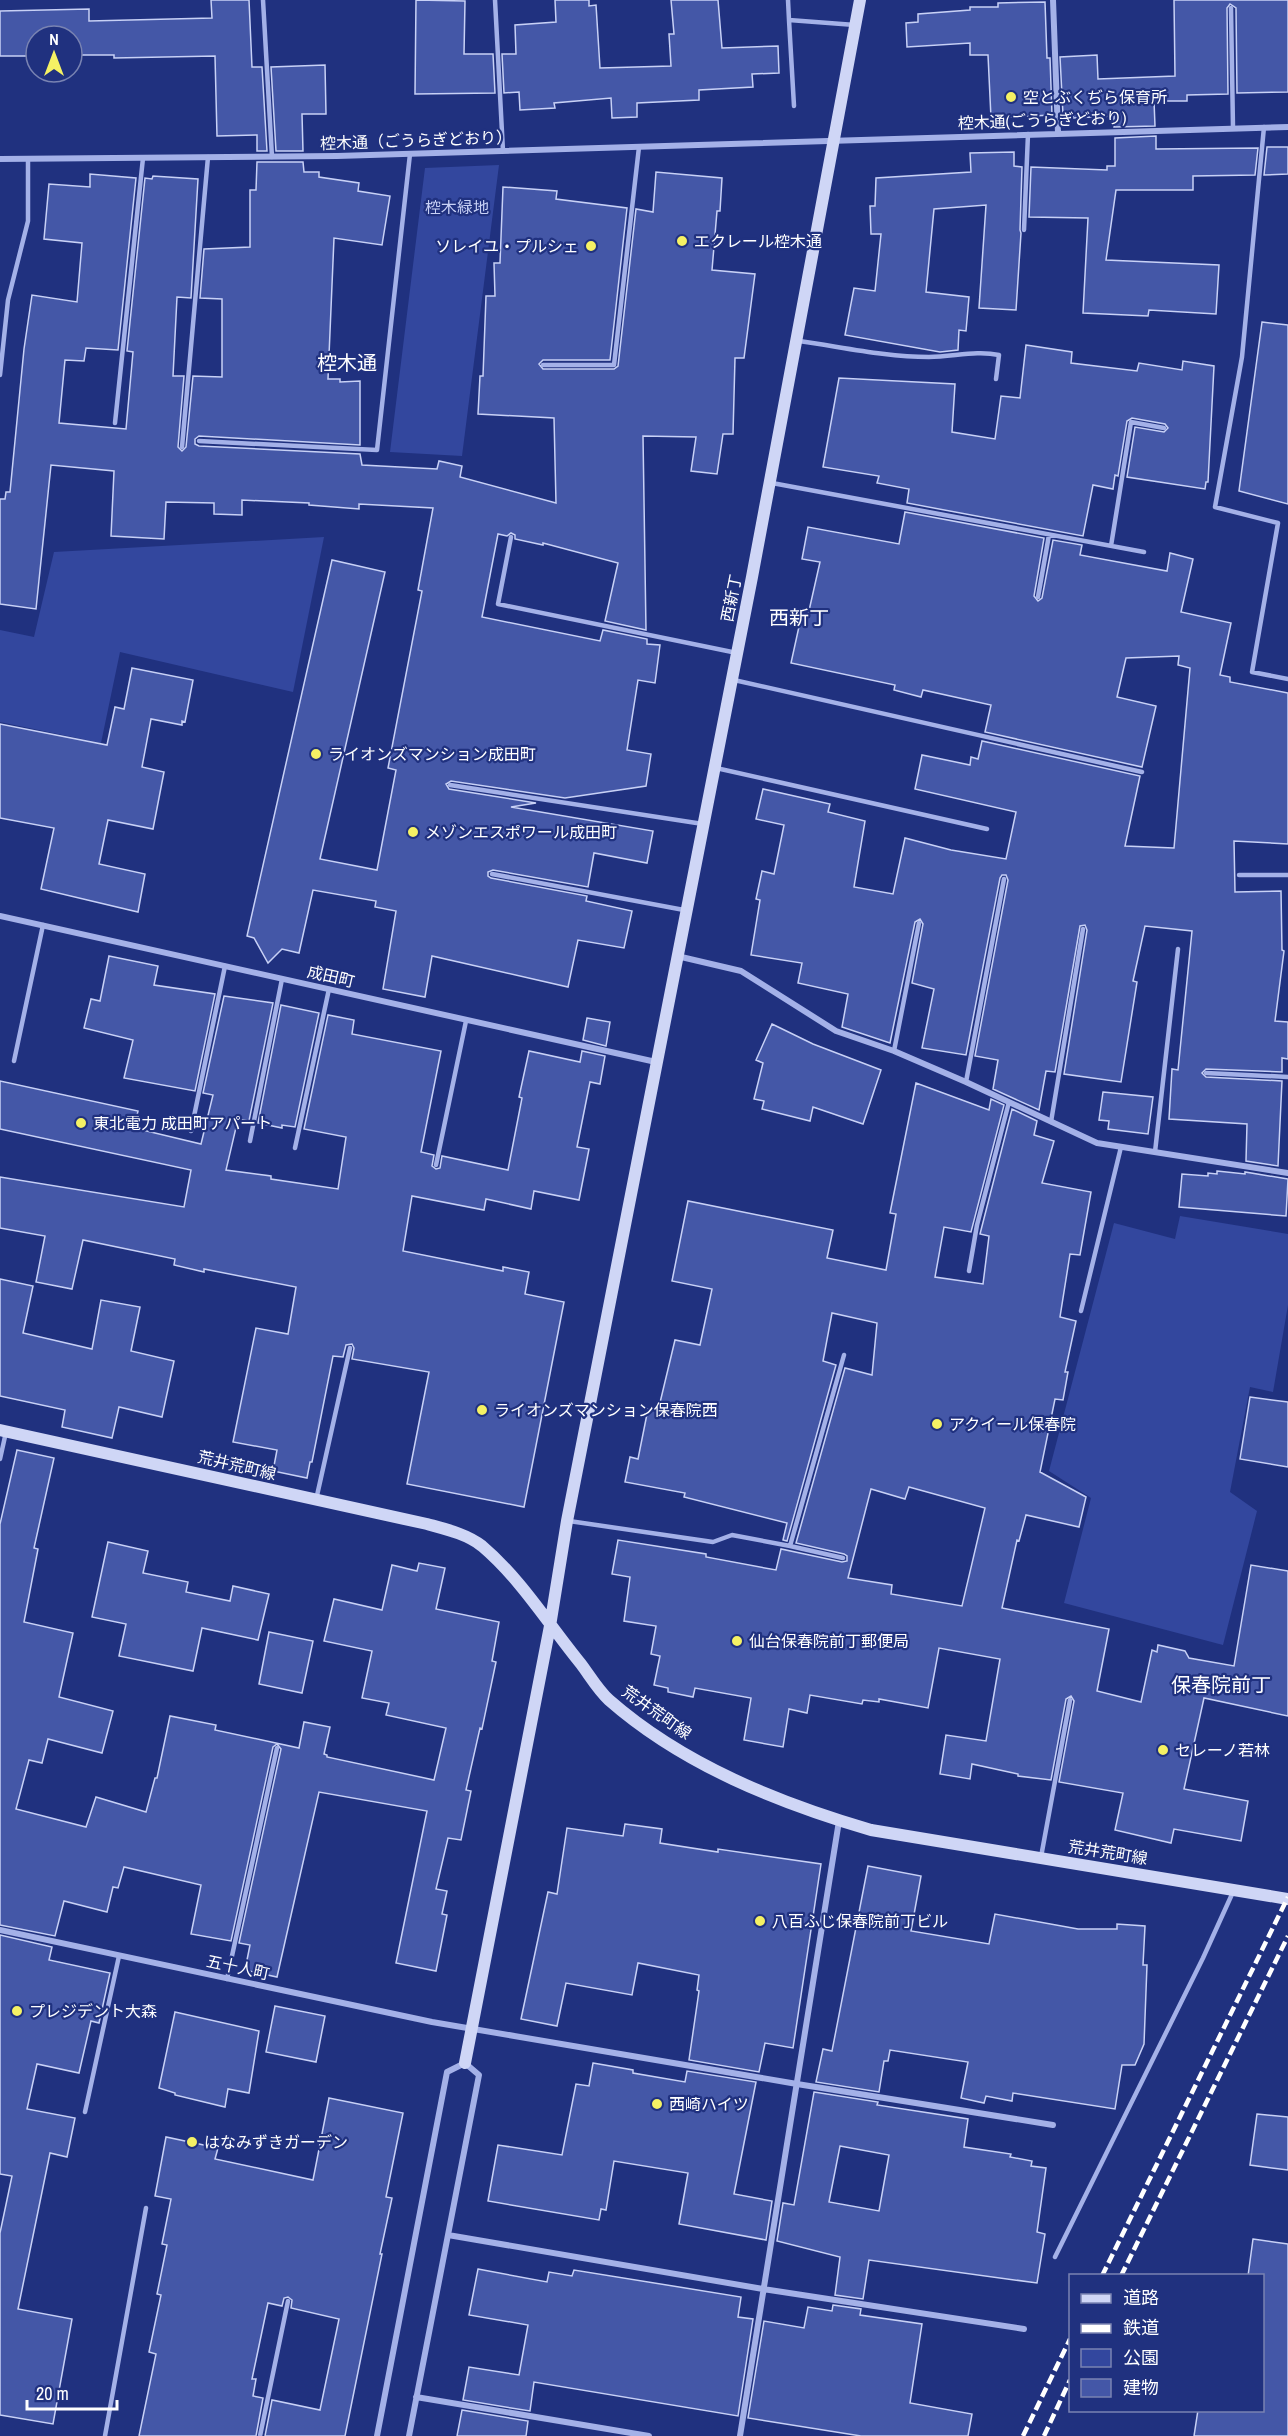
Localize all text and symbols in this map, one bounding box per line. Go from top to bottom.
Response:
north arrow [24,24,84,84]
text: N [49,28,59,50]
place label: 空とぶくぢら保育所 [1023,86,1167,108]
marker: 空とぶくぢら保育所 [1004,90,1018,104]
street label: 椌木通(ごうらぎどおり) [957,106,1127,134]
street label: 椌木通（ごうらぎどおり） [320,126,512,154]
park label: 椌木緑地 [425,196,489,218]
place label: エクレール椌木通 [694,230,822,252]
marker: エクレール椌木通 [675,234,689,248]
place label: ソレイユ・プルシェ [435,235,579,257]
marker: ソレイユ・プルシェ [584,239,598,253]
district label: 椌木通 [317,349,377,376]
street label: 西新丁 [716,572,746,624]
district label: 西新丁 [769,604,829,631]
place label: ライオンズマンション成田町 [328,743,536,765]
marker: ライオンズマンション成田町 [309,747,323,761]
place label: メゾンエスポワール成田町 [425,821,617,843]
marker: メゾンエスポワール成田町 [406,825,420,839]
street label: 成田町 [305,960,357,992]
place label: 東北電力 成田町アパート [93,1112,272,1134]
marker: 東北電力 成田町アパート [74,1116,88,1130]
place label: ライオンズマンション保春院西 [494,1399,718,1421]
marker: ライオンズマンション保春院西 [475,1403,489,1417]
place label: アクイール保春院 [949,1413,1076,1435]
marker: アクイール保春院 [930,1417,944,1431]
street label: 荒井荒町線 [196,1445,278,1485]
place label: 仙台保春院前丁郵便局 [749,1630,909,1652]
marker: 仙台保春院前丁郵便局 [730,1634,744,1648]
district label: 保春院前丁 [1171,1671,1271,1698]
street label: 荒井荒町線 [618,1680,696,1744]
place label: セレーノ若林 [1175,1739,1270,1761]
marker: セレーノ若林 [1156,1743,1170,1757]
street label: 荒井荒町線 [1067,1835,1149,1869]
place label: 八百ふじ保春院前丁ビル [772,1910,948,1932]
marker: 八百ふじ保春院前丁ビル [753,1914,767,1928]
street label: 五十人町 [204,1950,272,1984]
place label: プレジデント大森 [29,2000,157,2022]
marker: プレジデント大森 [10,2004,24,2018]
place label: 西崎ハイツ [669,2093,749,2115]
marker: 西崎ハイツ [650,2097,664,2111]
place label: はなみずきガーデン [204,2131,348,2153]
marker: はなみずきガーデン [185,2135,199,2149]
legend [1069,2274,1264,2412]
text: 道路 [1123,2285,1159,2310]
text: 鉄道 [1123,2315,1159,2340]
text: 公園 [1123,2345,1159,2370]
scale bar [27,2373,117,2411]
text: 建物 [1123,2375,1159,2400]
text: 20 m [36,2381,69,2406]

